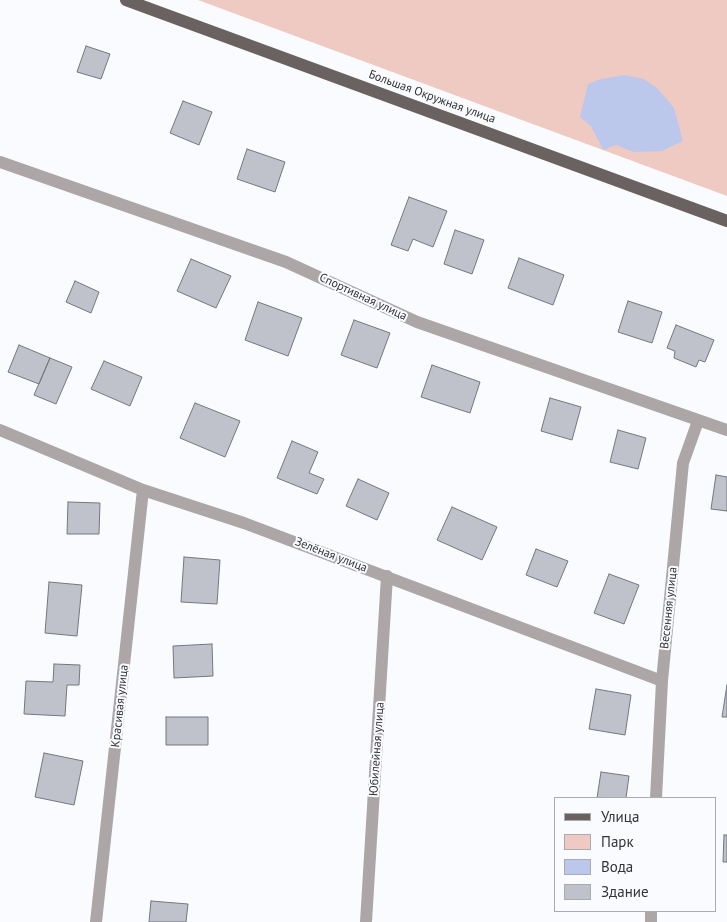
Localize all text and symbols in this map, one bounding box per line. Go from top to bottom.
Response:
street label: Большая Окружная улица [367,67,497,127]
street label: Спортивная улица [317,270,409,324]
street label: Зелёная улица [293,535,369,575]
street label: Весенняя улица [658,566,680,650]
street label: Красивая улица [108,664,132,748]
street label: Юбилейная улица [367,701,387,797]
legend [554,797,717,912]
text: Улица [601,807,639,826]
text: Парк [601,832,634,851]
text: Вода [601,857,633,876]
text: Здание [601,882,649,901]

